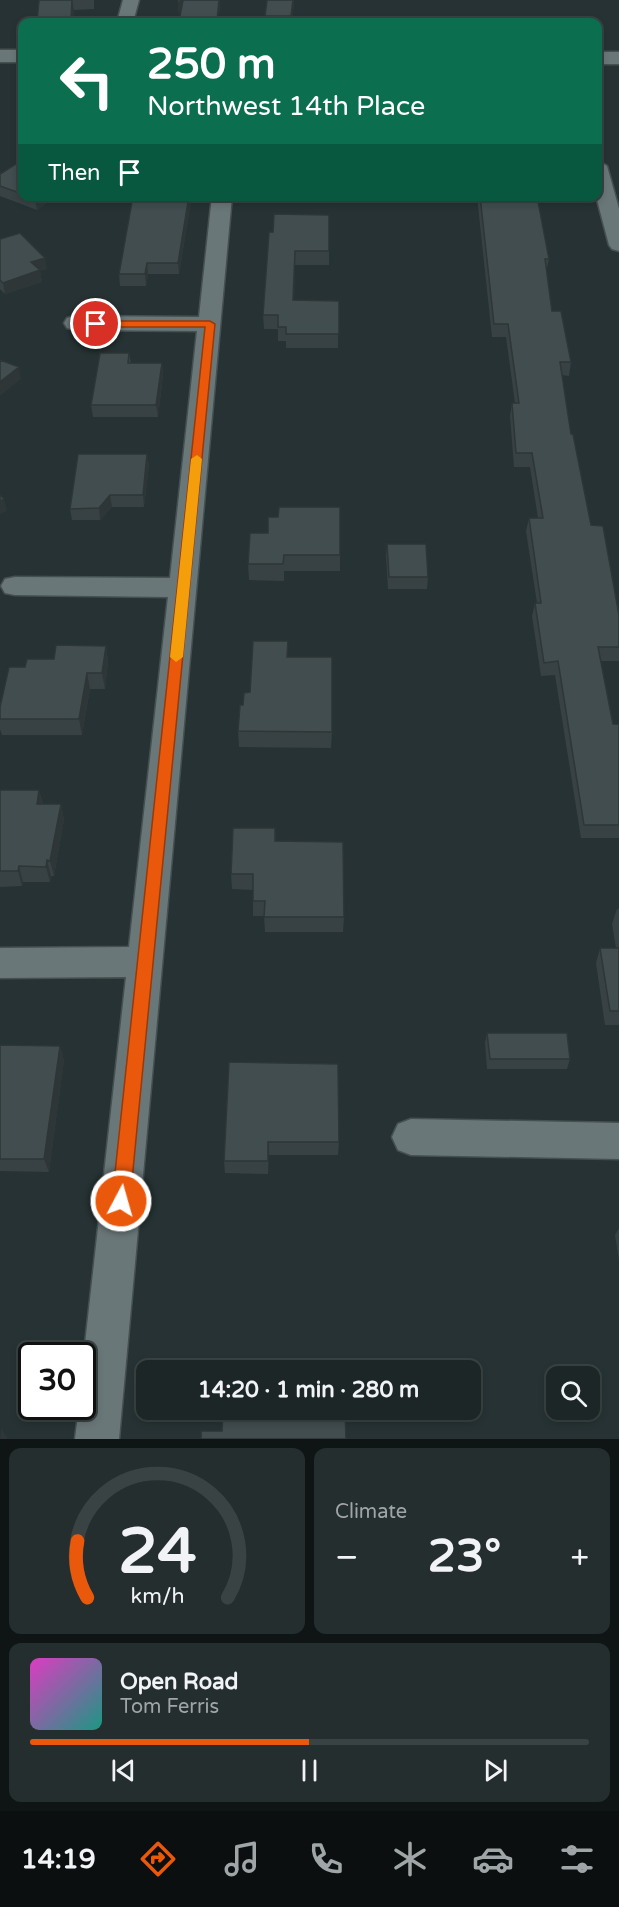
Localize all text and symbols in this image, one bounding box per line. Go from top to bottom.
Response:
text: 250 m [147,39,276,90]
icon: left [48,42,126,120]
text: Northwest 14th Place [147,90,425,123]
icon: arrive [113,156,146,189]
text: Then [48,160,101,186]
pin [70,298,121,349]
icon: arrive [79,307,112,340]
position arrow [89,1169,153,1233]
speed limit sign: 30 [18,1342,96,1420]
map controls [546,1366,600,1420]
button: search [546,1366,600,1420]
text: 14:20 · 1 min · 280 m [198,1377,419,1403]
text: Climate [335,1500,407,1524]
text: 24 [118,1515,196,1590]
text: 23° [428,1530,501,1584]
text: − [335,1538,359,1577]
text: + [570,1538,589,1577]
text: km/h [130,1583,184,1609]
text: Open Road [120,1669,238,1695]
text: Tom Ferris [120,1695,219,1719]
icon: previous [107,1754,140,1787]
icon: pause [293,1754,326,1787]
icon: next [479,1754,512,1787]
icon: directions [137,1838,179,1880]
icon: music [221,1838,263,1880]
icon: phone [305,1838,347,1880]
icon: climate [389,1838,431,1880]
icon: car [472,1838,514,1880]
icon: filters [556,1838,598,1880]
text: 14:19 [21,1843,96,1876]

